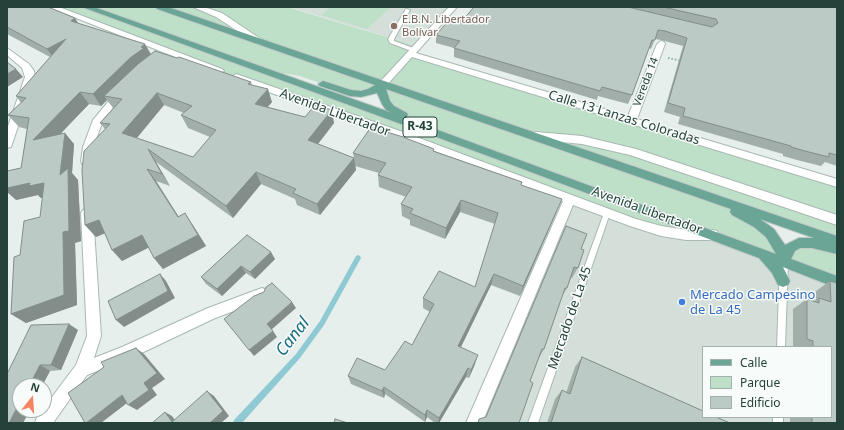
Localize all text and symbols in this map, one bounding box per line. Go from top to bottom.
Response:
place label: E.B.N. Libertador Bolívar [402,13,489,39]
marker: E.B.N. Libertador Bolívar [389,21,399,31]
street label: Vereda 14 [631,56,661,108]
street label: Avenida Libertador [278,86,392,140]
street label: Calle 13 Lanzas Coloradas [546,88,702,148]
road number: R-43 [403,117,437,137]
street label: Avenida Libertador [590,184,704,238]
street label: Mercado de La 45 [545,264,595,372]
place label: Mercado Campesino de La 45 [690,287,815,318]
marker: Mercado Campesino de La 45 [677,297,687,307]
water label: Canal [272,314,314,360]
legend [702,346,832,418]
text: Calle [740,354,767,371]
text: Parque [740,374,780,391]
north arrow [12,378,52,418]
text: N [29,379,42,395]
text: Edificio [740,394,781,411]

